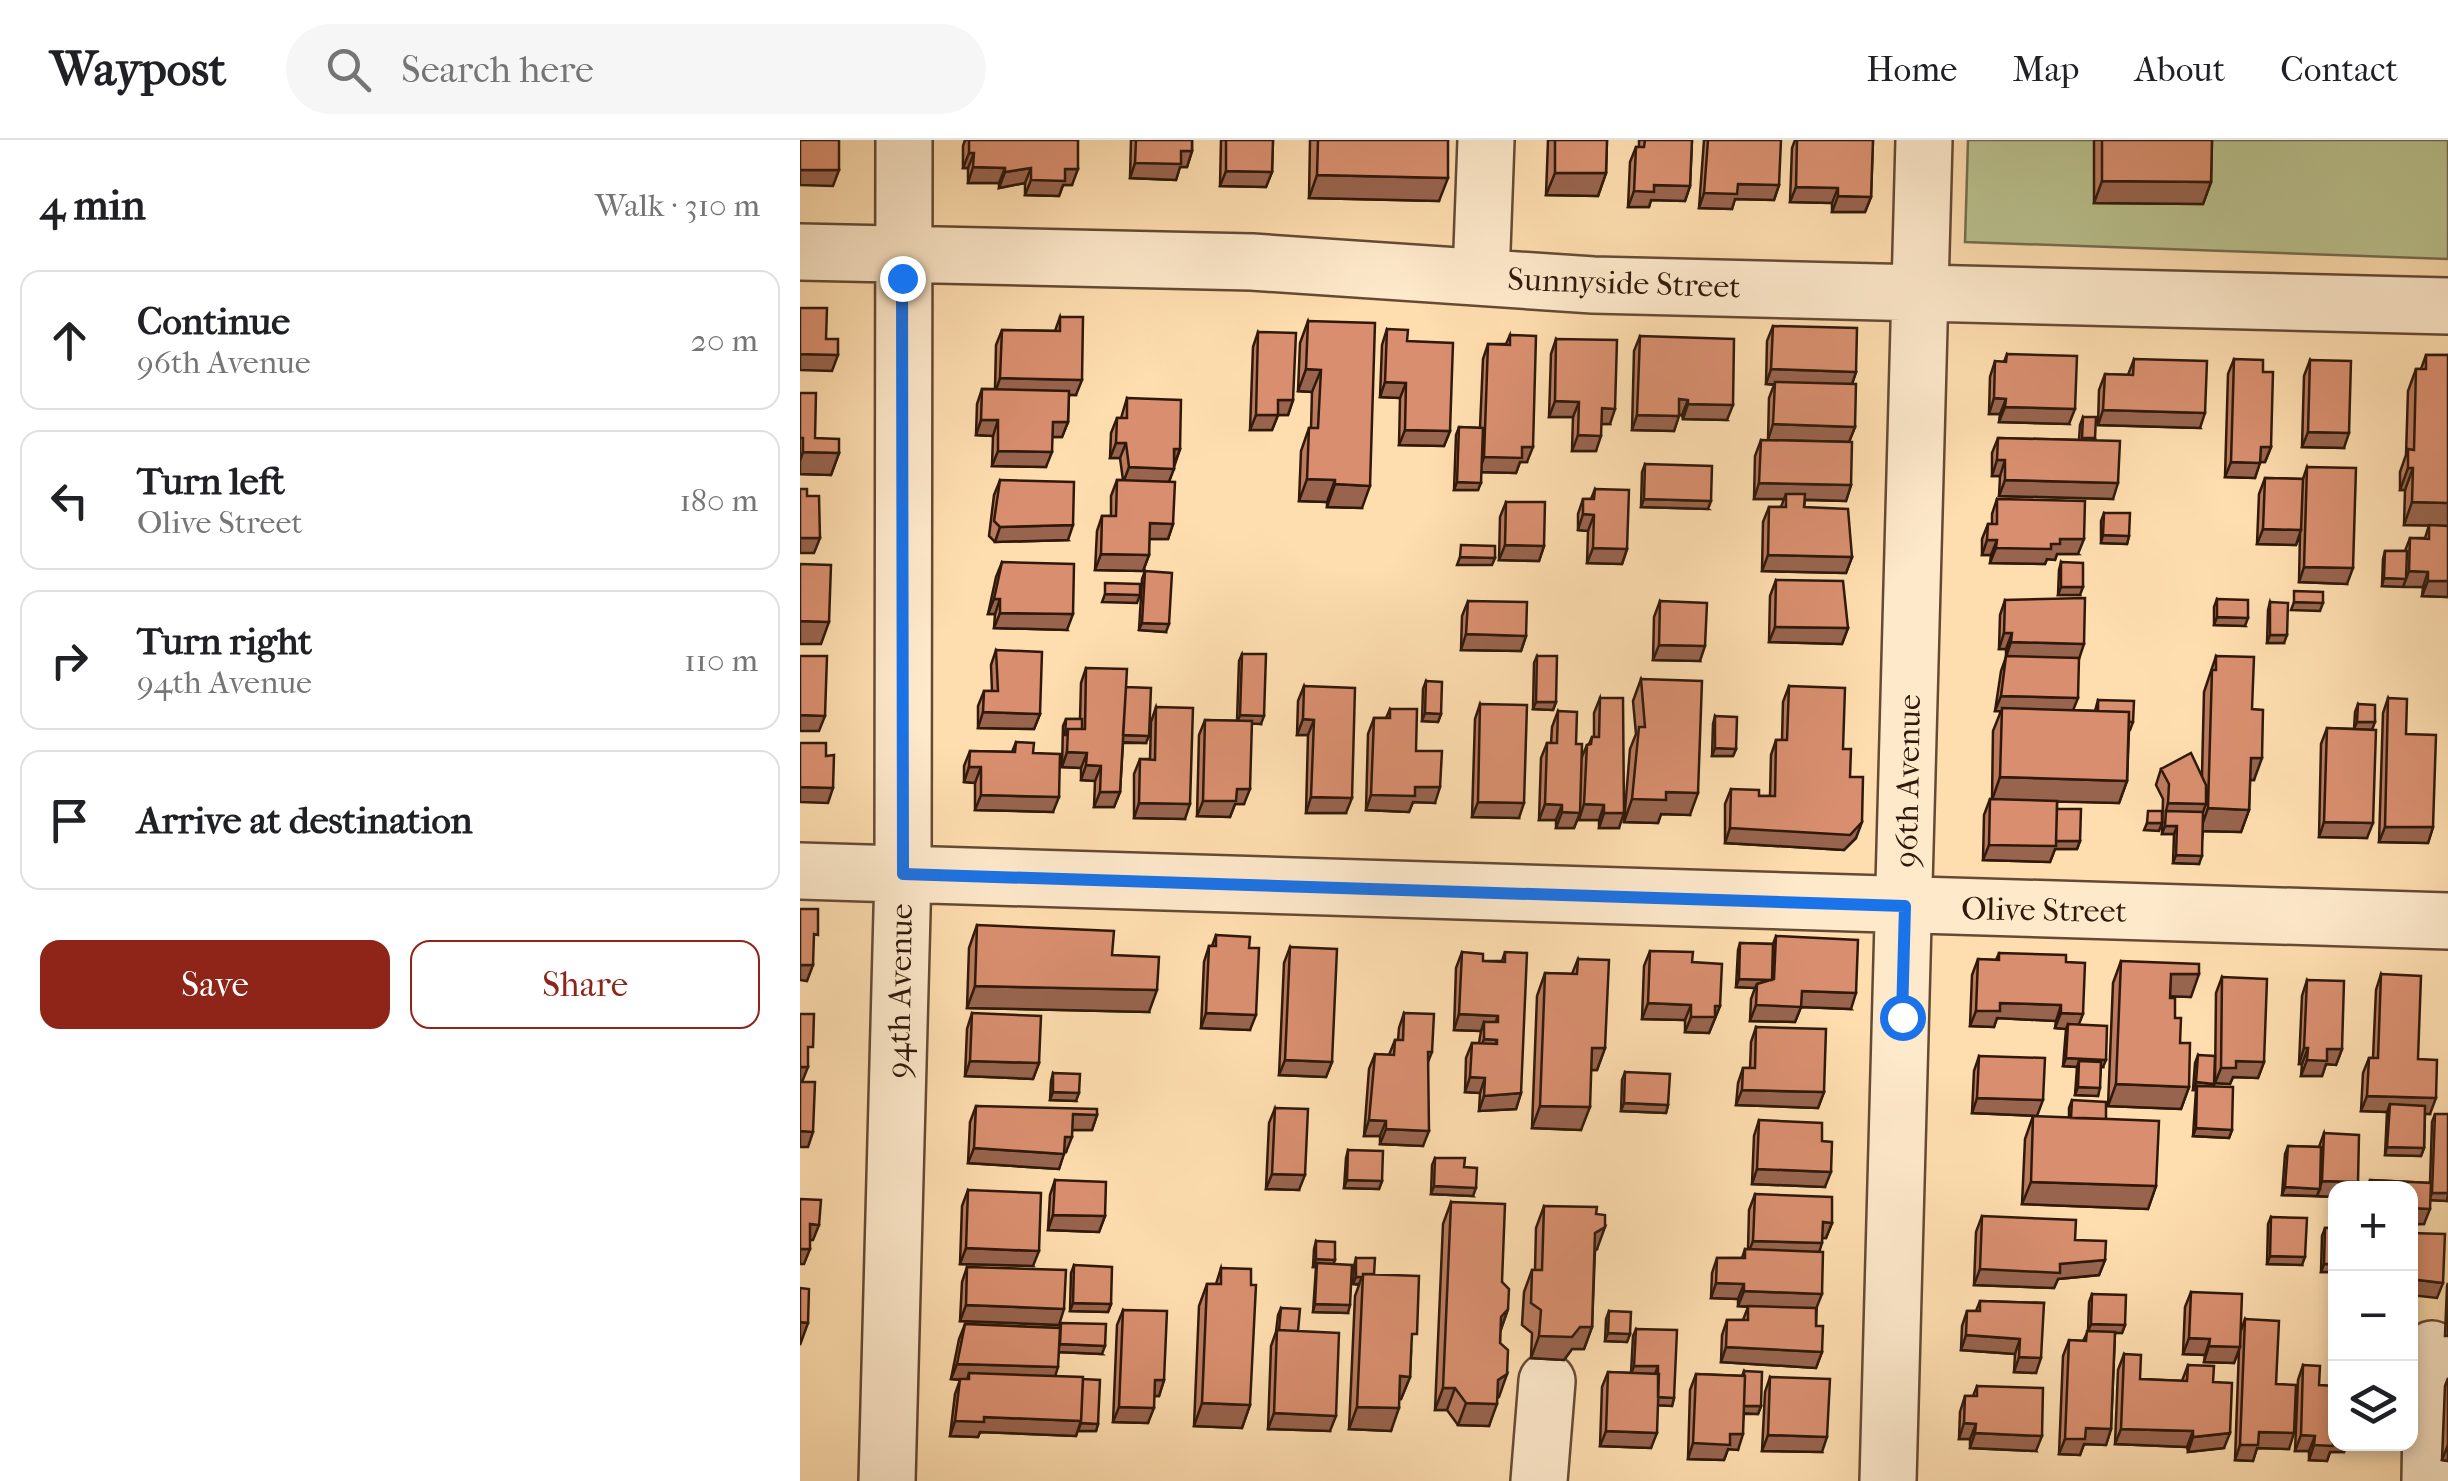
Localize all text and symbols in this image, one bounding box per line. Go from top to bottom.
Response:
search box [286,24,986,114]
text: Waypost [50,41,226,97]
icon: search [321,42,376,97]
text: Search here [401,47,594,92]
text: Home [1866,49,1957,90]
text: Map [2012,49,2080,90]
text: About [2135,49,2225,90]
text: Contact [2280,49,2398,90]
text: 4 min [40,181,146,230]
text: Walk · 310 m [595,187,760,224]
route end [880,256,926,302]
street label: Sunnyside Street [1507,260,1742,306]
text: Continue [137,299,290,344]
icon: ahead [42,313,97,368]
text: 20 m [690,322,758,359]
text: 96th Avenue [137,344,311,381]
text: Turn left [137,459,285,504]
icon: left [42,473,97,528]
text: 180 m [679,482,758,519]
text: Olive Street [137,504,303,541]
text: Turn right [137,619,312,664]
icon: right [42,633,97,688]
text: 110 m [684,642,758,679]
text: 94th Avenue [137,664,312,701]
street label: 96th Avenue [1888,694,1928,868]
icon: arrive [42,793,97,848]
text: Arrive at destination [137,798,473,843]
street label: Olive Street [1961,890,2128,930]
street label: 94th Avenue [880,903,920,1079]
button: Save [40,940,390,1029]
button: Share [410,940,760,1029]
route start [1880,995,1926,1041]
map controls [2328,1181,2418,1451]
button: + [2328,1181,2418,1271]
button: − [2328,1271,2418,1361]
button: layers [2328,1361,2418,1451]

